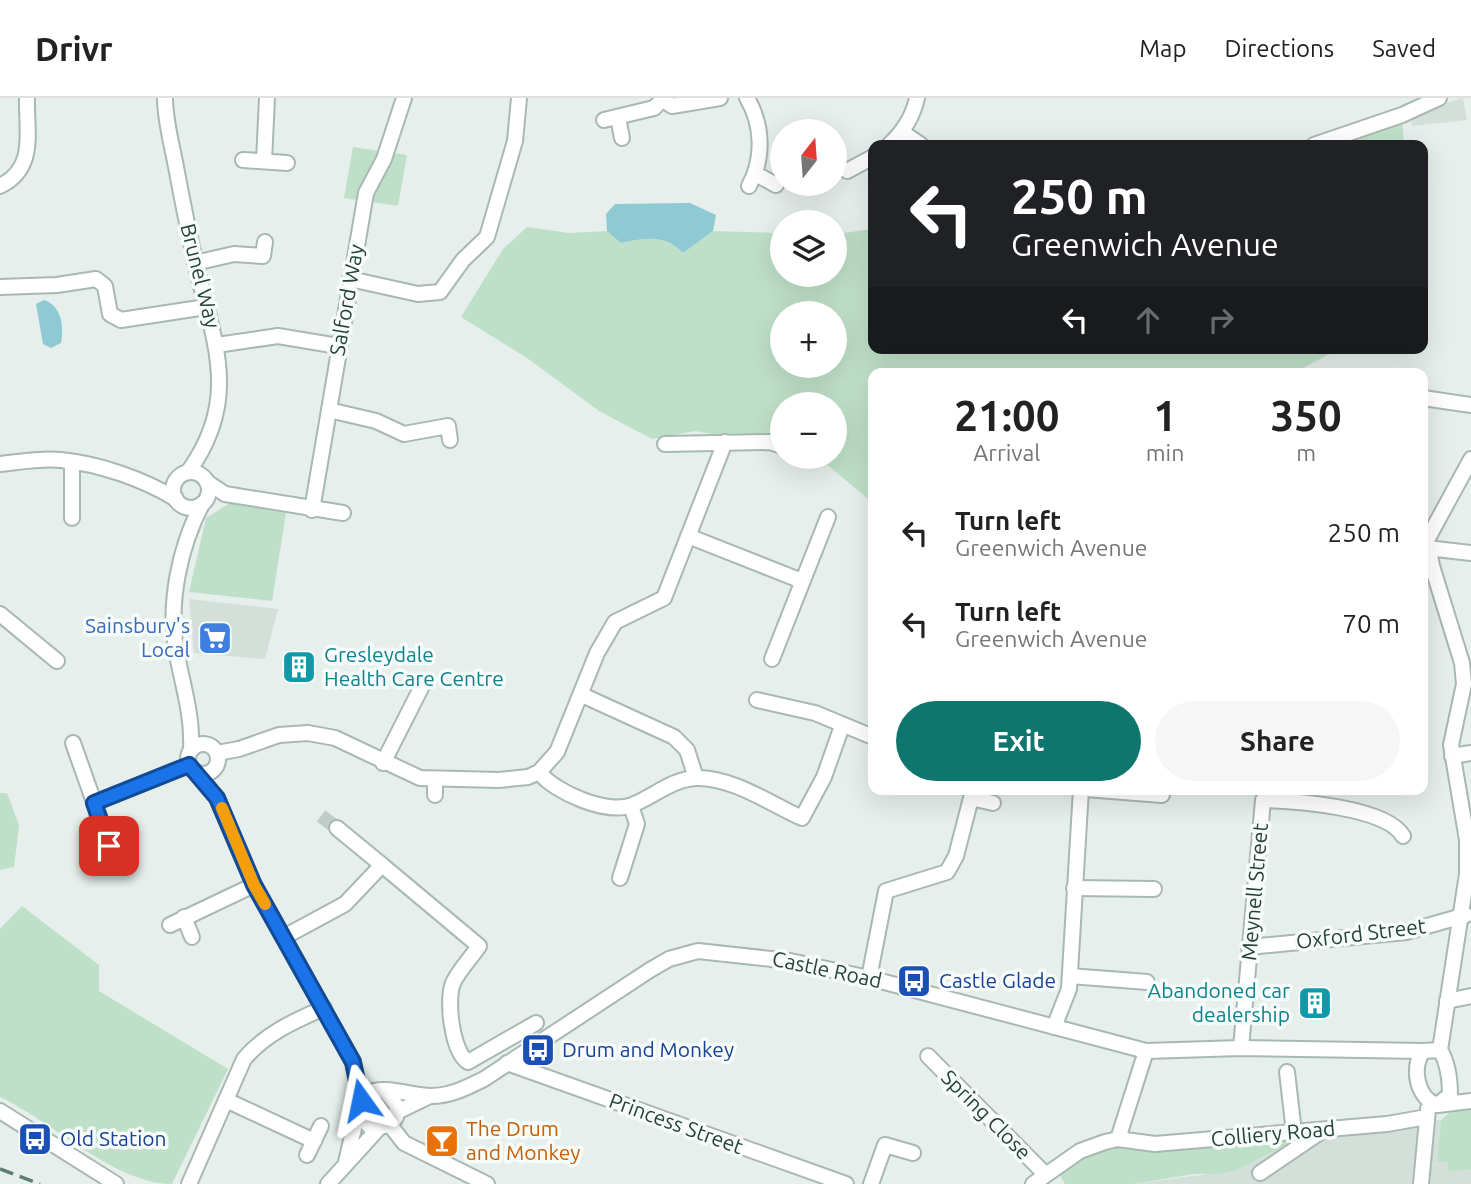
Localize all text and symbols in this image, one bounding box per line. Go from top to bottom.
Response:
text: Drivr [35,30,113,67]
text: Map [1139,35,1186,62]
text: Directions [1224,35,1334,62]
text: Saved [1372,35,1436,62]
north arrow [770,119,847,196]
map controls [770,119,847,469]
icon: left [896,168,987,259]
text: 250 m [1011,168,1148,223]
button: layers [770,210,847,287]
street label: Brunel Way [176,221,226,331]
text: Greenwich Avenue [1011,226,1279,262]
street label: Salford Way [324,242,368,357]
button: + [770,301,847,378]
icon: left [1056,301,1094,339]
icon: ahead [1129,301,1167,339]
icon: right [1202,301,1240,339]
button: − [770,392,847,469]
text: 21:00 [954,392,1059,439]
text: 1 [1153,392,1177,439]
text: 350 [1271,392,1342,439]
text: Arrival [973,440,1040,465]
text: min [1146,440,1184,465]
text: m [1296,440,1316,465]
text: Turn left [955,506,1061,535]
icon: left [896,514,934,552]
text: 250 m [1328,518,1400,547]
text: Greenwich Avenue [955,535,1147,560]
text: Turn left [955,597,1061,626]
icon: left [896,605,934,643]
text: 70 m [1342,609,1400,638]
place label: Sainsbury's Local [85,613,190,661]
supermarket icon: Sainsbury's Local [196,619,234,657]
text: Greenwich Avenue [955,626,1147,651]
place label: Gresleydale Health Care Centre [324,642,504,690]
building icon: Gresleydale Health Care Centre [280,648,318,686]
button: Exit [896,701,1141,781]
button: Share [1155,701,1400,781]
pin [79,816,139,876]
street label: Meynell Street [1236,822,1272,962]
icon: arrive [90,827,128,865]
street label: Oxford Street [1294,913,1427,953]
street label: Castle Road [770,946,884,992]
bus stop icon: Castle Glade [895,962,933,1000]
place label: Castle Glade [939,968,1056,992]
place label: Abandoned car dealership [1148,978,1290,1026]
building icon: Abandoned car dealership [1296,984,1334,1022]
bus stop icon: Drum and Monkey [519,1031,557,1069]
place label: Drum and Monkey [562,1037,734,1061]
position arrow [324,1063,398,1137]
street label: Spring Close [937,1065,1036,1164]
street label: Princess Street [606,1088,746,1158]
place label: The Drum and Monkey [466,1116,580,1164]
street label: Colliery Road [1210,1116,1336,1150]
bus stop icon: Old Station [16,1120,54,1158]
bar icon: The Drum and Monkey [423,1122,461,1160]
place label: Old Station [60,1126,167,1150]

